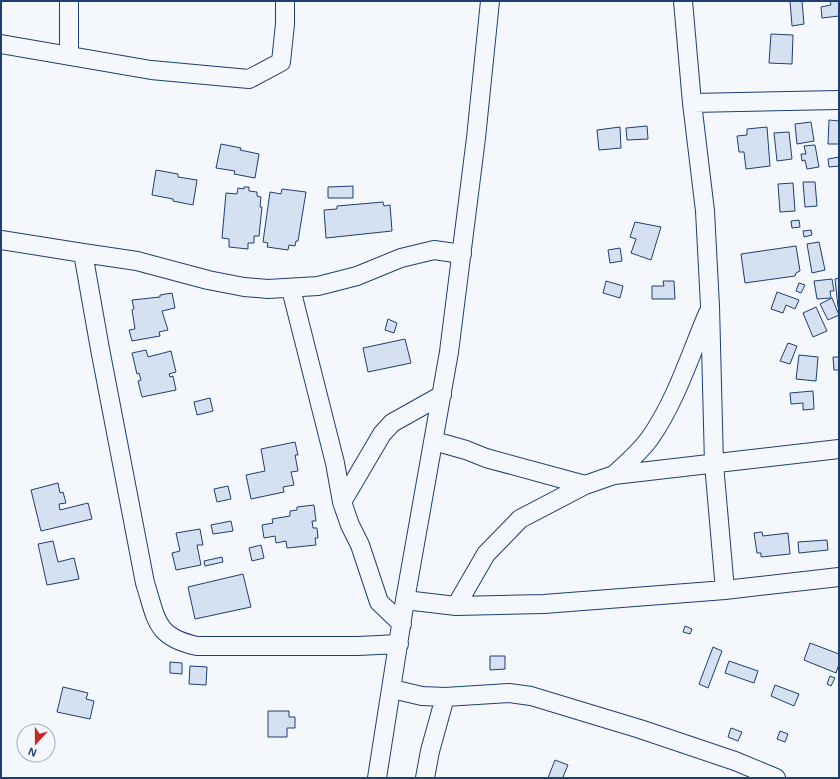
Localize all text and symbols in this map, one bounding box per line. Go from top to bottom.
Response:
north arrow [16,723,56,763]
text: N [27,745,38,759]

